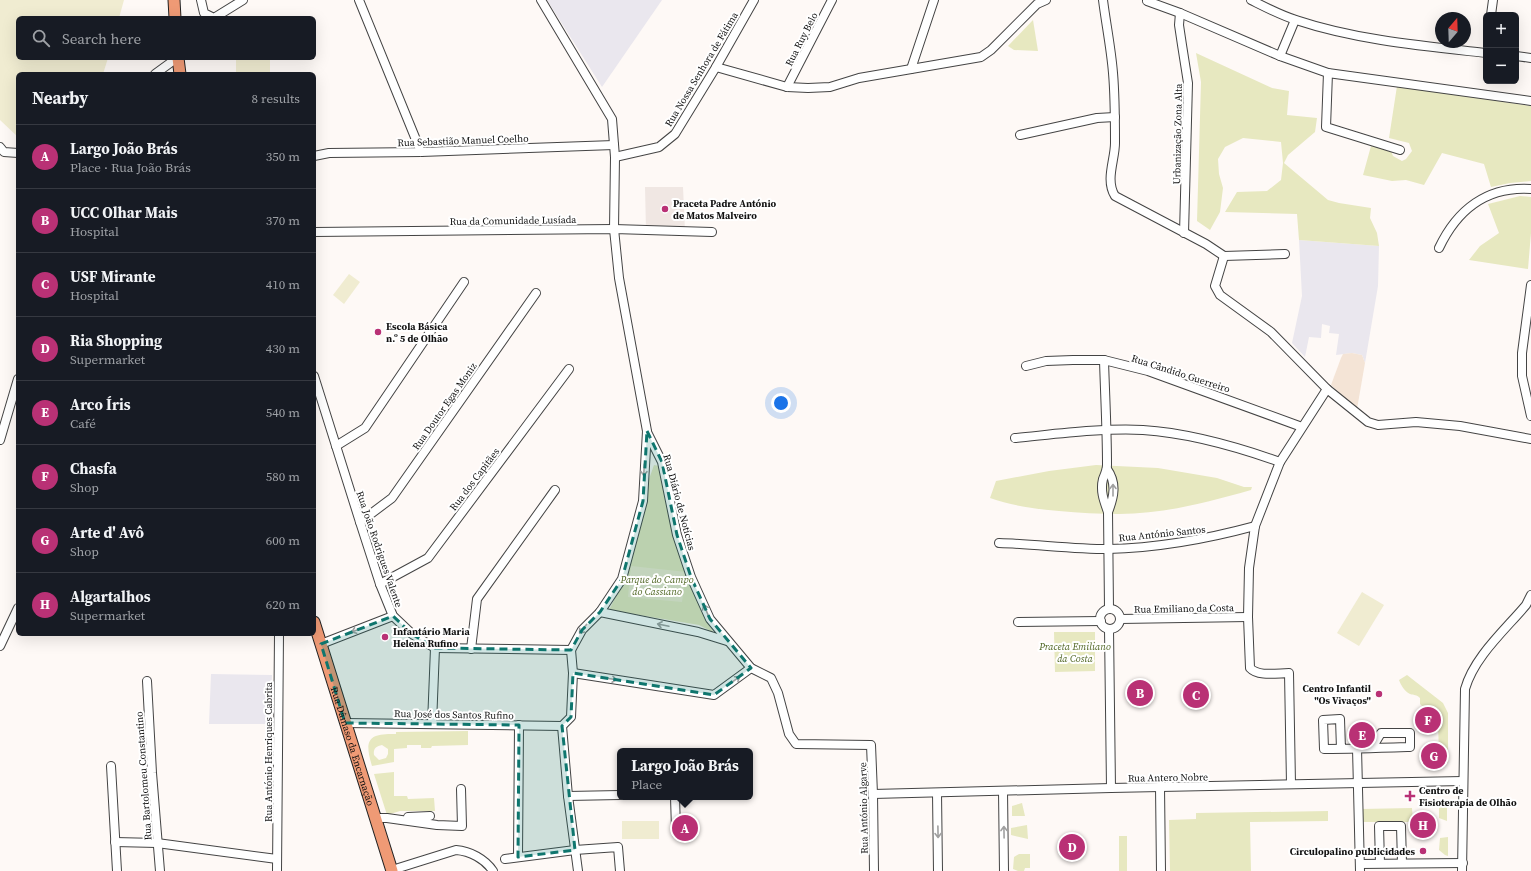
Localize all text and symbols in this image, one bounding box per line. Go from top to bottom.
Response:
street label: Rua Nossa Senhora de Fátima [662,9,741,129]
street label: Rua Ruy Belo [782,10,821,68]
north arrow [1435,12,1471,48]
map controls [1483,12,1519,84]
button: + [1483,12,1519,48]
search box [16,16,316,60]
icon: search [30,27,52,49]
text: Search here [62,28,141,49]
button: − [1483,48,1519,84]
street label: Urbanização Zona Alta [1170,83,1185,185]
text: Nearby [32,86,88,110]
text: 8 results [252,90,300,107]
street label: Rua Sebastião Manuel Coelho [397,132,529,149]
text: Largo João Brás [70,138,178,159]
text: A [41,148,49,165]
text: 350 m [266,148,300,165]
text: Place · Rua João Brás [70,159,191,176]
place label: Praceta Padre António de Matos Malveiro [673,197,777,222]
text: UCC Olhar Mais [70,202,178,223]
marker: Praceta Padre António de Matos Malveiro [660,204,670,214]
text: B [41,212,49,229]
text: 370 m [266,212,300,229]
street label: Rua da Comunidade Lusíada [450,213,577,228]
text: Hospital [70,223,119,240]
text: USF Mirante [70,266,156,287]
text: C [41,276,49,293]
text: 410 m [266,276,300,293]
text: Hospital [70,287,119,304]
place label: Escola Básica n.º 5 de Olhão [386,320,448,345]
marker: Escola Básica n.º 5 de Olhão [373,327,383,337]
text: Ria Shopping [70,330,162,351]
text: D [40,340,50,357]
text: 430 m [266,340,300,357]
text: Supermarket [70,351,145,368]
street label: Rua Cândido Guerreiro [1130,351,1232,396]
street label: Rua Doutor Egas Moniz [409,360,480,453]
your location [771,393,791,413]
text: Arco Íris [70,394,130,415]
text: E [41,404,49,421]
text: 540 m [266,404,300,421]
text: Café [70,415,96,432]
street label: Rua dos Capitães [447,445,502,513]
street label: Rua Diário de Notícias [660,453,699,552]
text: Chasfa [70,458,117,479]
one-way arrow [641,463,648,476]
text: F [41,468,49,485]
text: 580 m [266,468,300,485]
text: Shop [70,479,99,496]
one-way arrow [1109,484,1117,497]
street label: Rua João Rodrigues Valente [353,489,406,609]
text: Arte d' Avô [70,522,144,543]
street label: Rua António Santos [1118,522,1206,545]
text: G [41,532,49,549]
text: 600 m [266,532,300,549]
text: Shop [70,543,99,560]
park label: Parque do Campo do Cassiano [619,573,694,598]
text: Algartalhos [70,586,150,607]
text: H [40,596,50,613]
text: 620 m [266,596,300,613]
street label: Rua Emiliano da Costa [1134,601,1235,616]
one-way arrow [701,604,709,616]
text: Supermarket [70,607,145,624]
one-way arrow [657,620,670,628]
one-way arrow [579,624,588,635]
place label: Infantário Maria Helena Rufino [393,625,470,650]
one-way arrow [351,627,363,635]
marker: Infantário Maria Helena Rufino [380,632,390,642]
park label: Praceta Emiliano da Costa [1038,640,1111,665]
one-way arrow [604,675,617,683]
one-way arrow [729,676,740,684]
pin: B [1127,678,1153,708]
pin: C [1183,680,1209,710]
street label: Rua António Henriques Cabrita [262,681,275,822]
place label: Centro Infantil "Os Vivaços" [1303,682,1372,707]
street label: Rua Dâmaso da Encarnação [328,685,377,808]
marker: Centro Infantil "Os Vivaços" [1374,689,1384,699]
pin: F [1415,705,1441,735]
street label: Rua José dos Santos Rufino [394,707,514,722]
street label: Rua Bartolomeu Constantino [132,711,154,841]
pin: E [1349,720,1375,750]
pin: G [1421,741,1447,771]
popup [617,748,753,800]
text: Largo João Brás [631,755,739,776]
street label: Rua António Algarve [856,762,871,854]
street label: Rua Antero Nobre [1128,770,1208,785]
text: Place [631,776,662,793]
place label: Centro de Fisioterapia de Olhão [1419,784,1517,809]
marker: Centro de Fisioterapia de Olhão [1404,790,1416,802]
pin: H [1410,810,1436,840]
pin: A [672,813,698,843]
one-way arrow [934,825,942,838]
one-way arrow [1000,826,1008,839]
pin: D [1059,832,1085,862]
place label: Circulopalino publicidades [1290,845,1415,858]
marker: Circulopalino publicidades [1418,846,1428,856]

